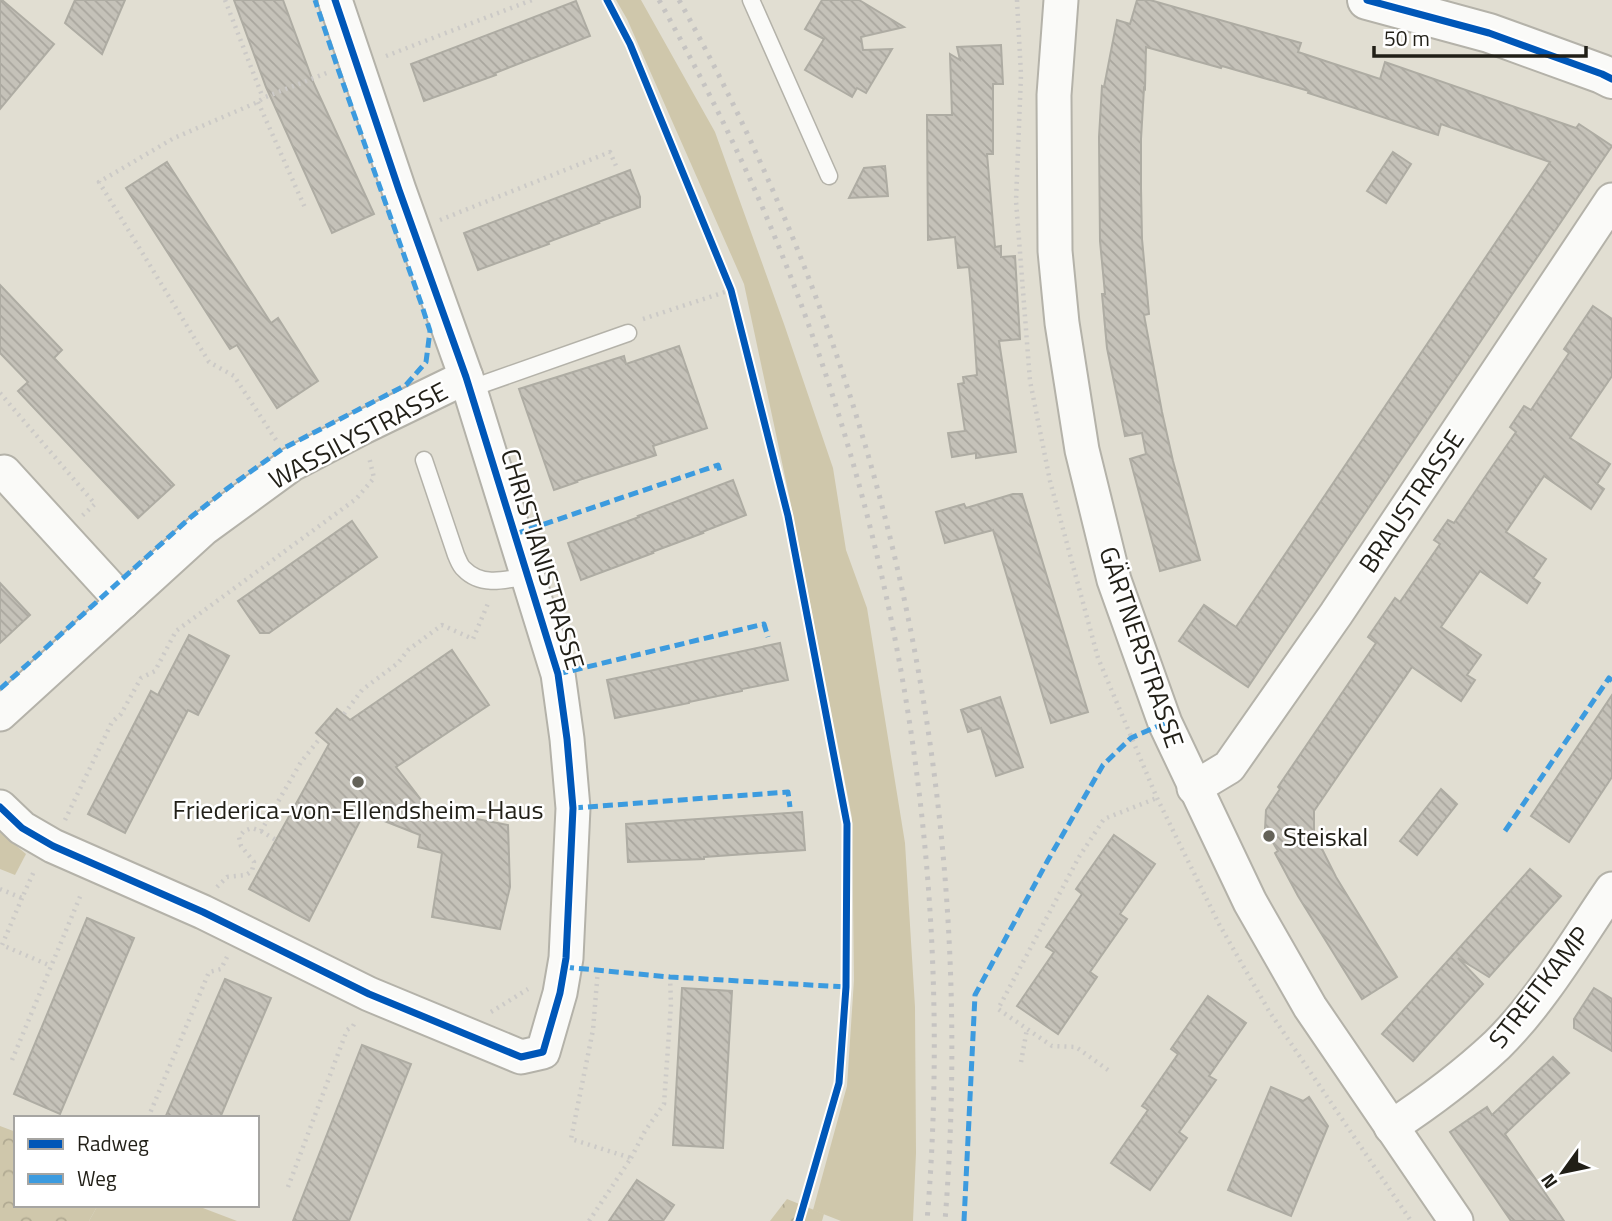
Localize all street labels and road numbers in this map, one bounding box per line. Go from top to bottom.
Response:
street label: WASSILYSTRASSE [262,371,454,499]
street label: BRAUSTRASSE [1349,422,1473,580]
street label: CHRISTIANISTRASSE [491,444,595,674]
street label: GÄRTNERSTRASSE [1089,541,1195,753]
street label: STREITKAMP [1479,918,1599,1056]

